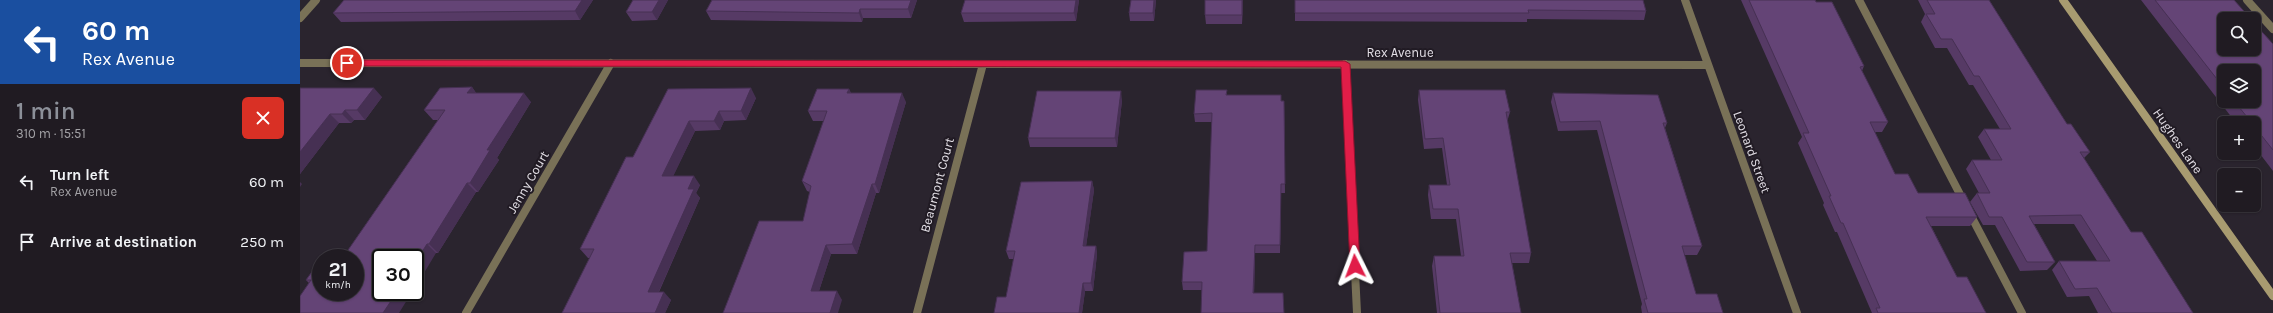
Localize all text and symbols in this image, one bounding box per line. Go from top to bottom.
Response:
map controls [2217,12,2261,212]
button: search [2217,12,2261,56]
text: 60 m [82,14,150,47]
icon: left [16,16,68,68]
street label: Rex Avenue [1366,45,1434,60]
pin [330,46,364,80]
text: Rex Avenue [82,48,175,70]
icon: arrive [336,52,358,74]
button: layers [2217,64,2261,108]
text: 1 min [16,97,76,125]
button: close [242,97,284,139]
street label: Hughes Lane [2150,106,2206,177]
street label: Leonard Street [1730,109,1774,195]
button: + [2217,116,2261,160]
text: 310 m · 15:51 [16,126,86,141]
street label: Beaumont Court [917,136,957,234]
street label: Jenny Court [504,148,552,216]
text: Turn left [50,166,109,184]
button: − [2217,168,2261,212]
icon: left [16,171,38,193]
text: 60 m [249,173,284,191]
text: Rex Avenue [50,184,117,199]
icon: arrive [16,231,38,253]
text: Arrive at destination [50,233,197,251]
text: 250 m [240,233,284,251]
position arrow [1334,245,1376,287]
speed limit sign: 30 [372,249,424,301]
text: 21 [328,258,348,281]
text: km/h [325,279,351,291]

